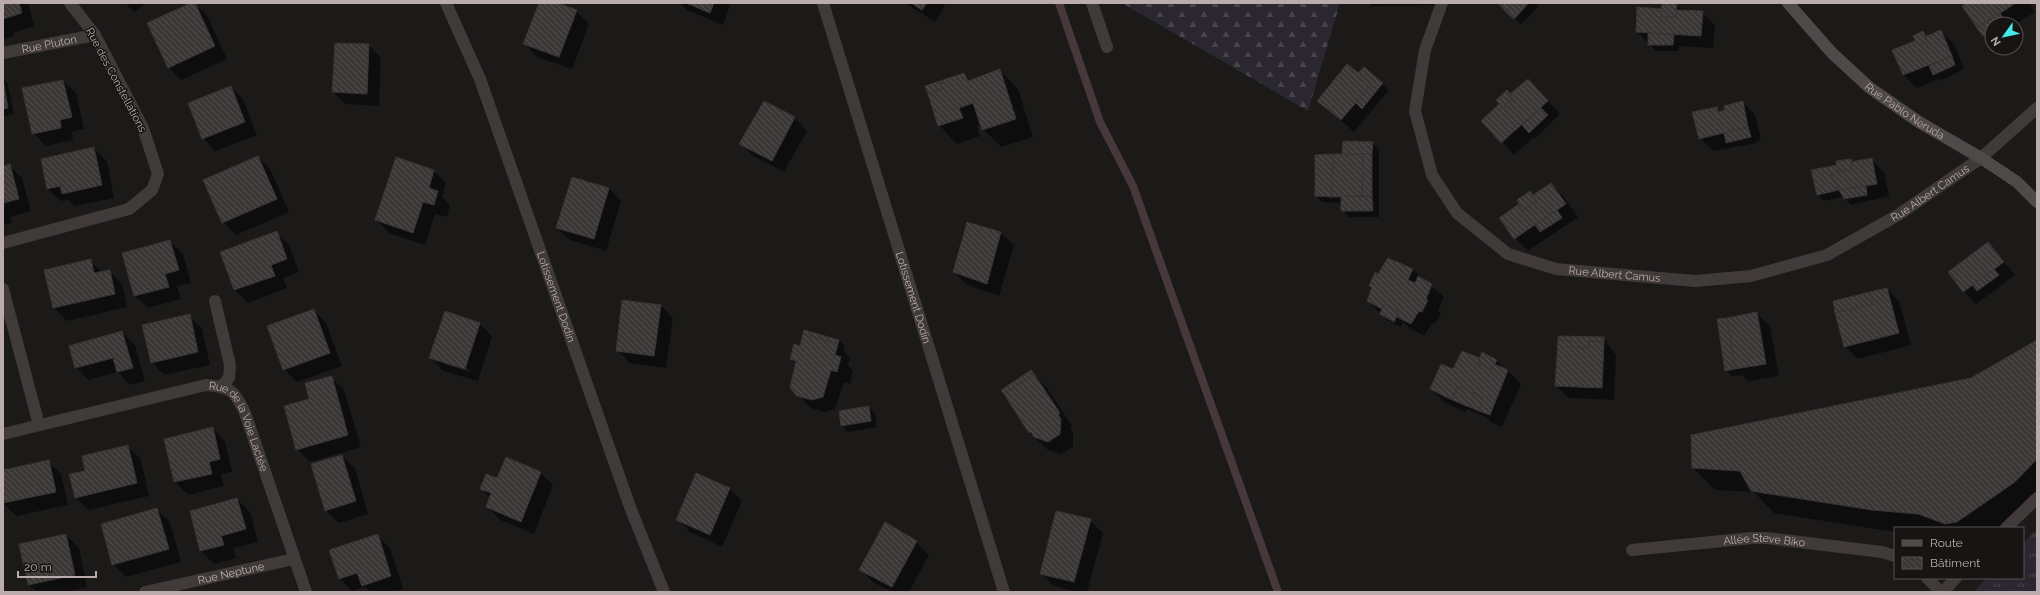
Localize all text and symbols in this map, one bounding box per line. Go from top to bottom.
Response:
north arrow [1984,16,2024,56]
street label: Rue des Constellations [83,26,149,134]
street label: Rue Pluton [20,32,78,56]
text: N [1988,34,2004,48]
street label: Rue Pablo Neruda [1862,80,1947,142]
street label: Rue Albert Camus [1888,162,1972,224]
street label: Lotissement Dodin [534,250,578,344]
street label: Lotissement Dodin [893,250,934,345]
street label: Rue Albert Camus [1568,264,1661,284]
street label: Rue de la Voie Lactée [208,379,271,474]
legend [1894,527,2024,579]
street label: Allée Steve Biko [1723,531,1807,549]
text: Route [1930,536,1963,550]
scale bar [18,553,96,579]
text: Bâtiment [1930,556,1980,570]
street label: Rue Neptune [196,559,266,587]
text: 20 m [24,560,52,574]

